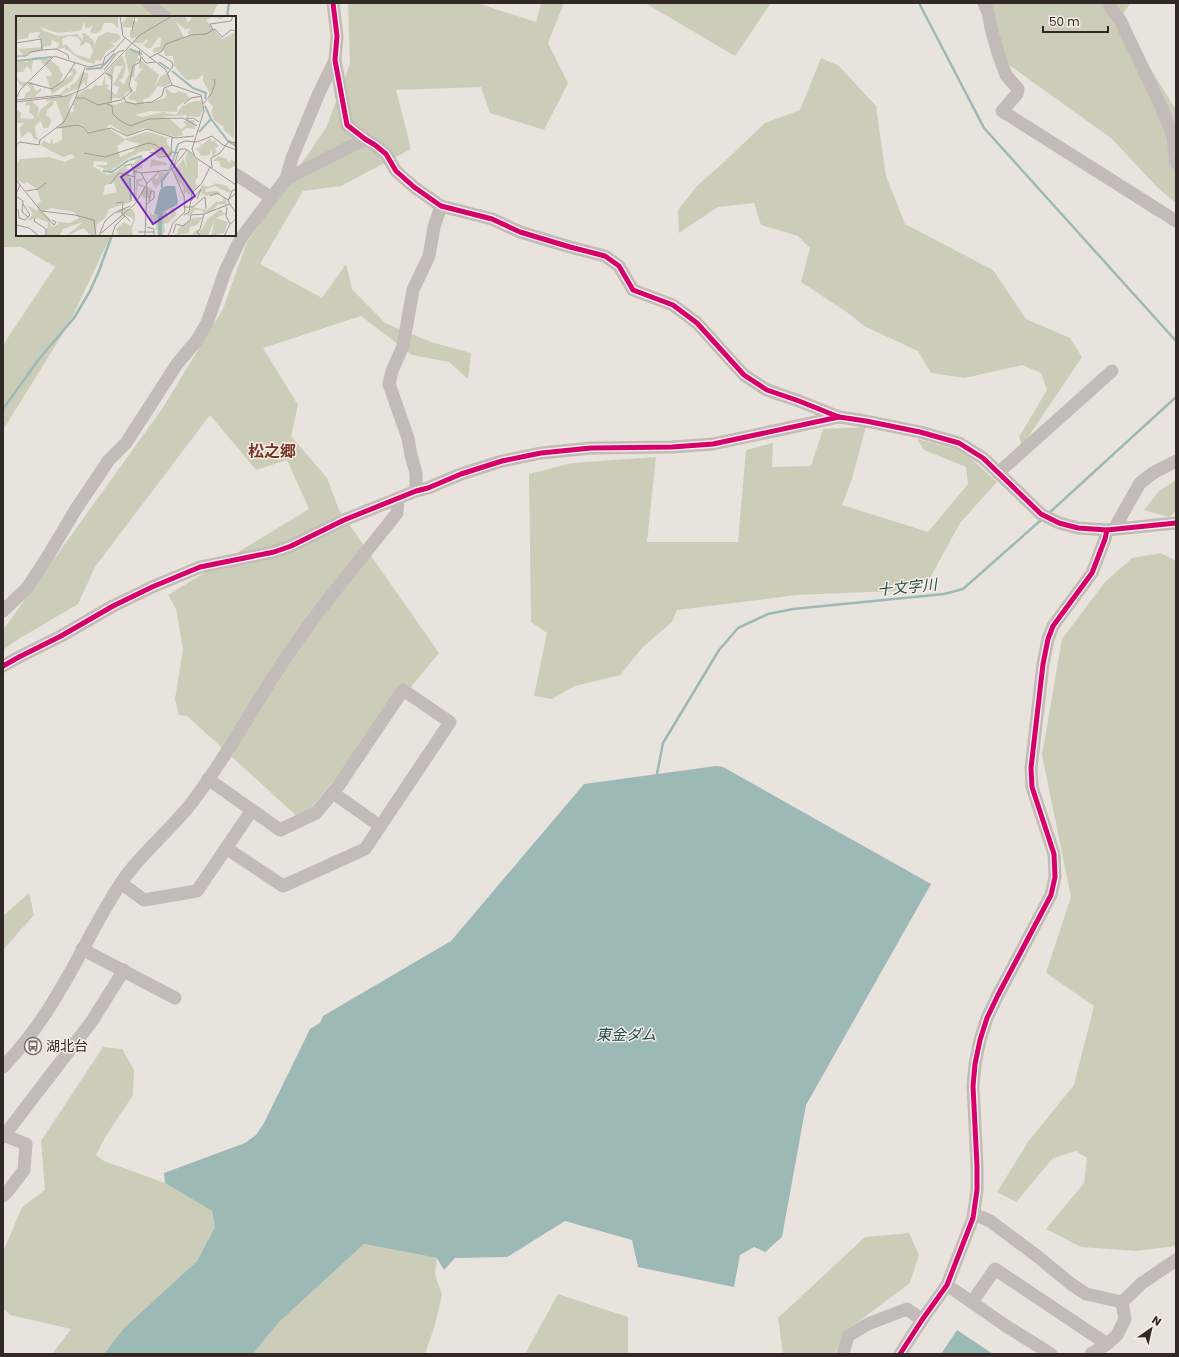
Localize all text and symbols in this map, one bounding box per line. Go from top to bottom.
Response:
scale bar [1043,8,1108,34]
text: 50 m [1049,13,1080,30]
inset map [16,16,236,236]
district label: 松之郷 [248,440,296,463]
water label: 十文字川 [876,573,940,601]
water label: 東金ダム [596,1024,656,1045]
bus stop icon: 湖北台 [23,1036,43,1056]
place label: 湖北台 [46,1036,88,1056]
north arrow [1131,1309,1171,1349]
text: N [1149,1312,1164,1330]

